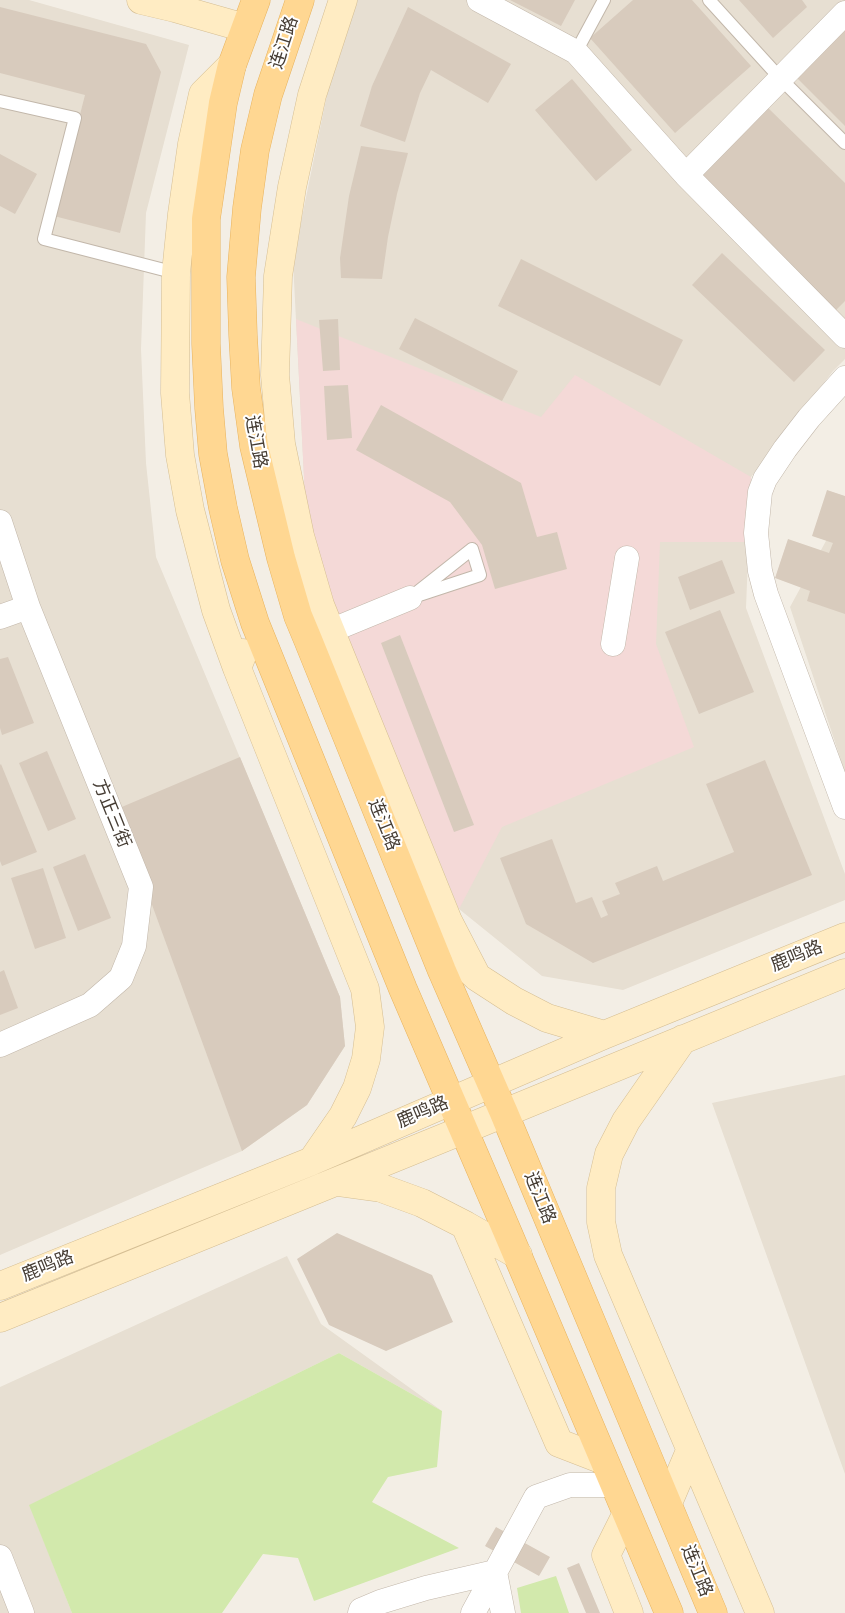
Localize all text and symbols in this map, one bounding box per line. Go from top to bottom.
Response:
street label: 连江路 [266,14,304,72]
street label: 连江路 [240,414,270,470]
street label: 方正三街 [88,777,134,851]
street label: 连江路 [363,796,403,854]
street label: 鹿鸣路 [768,937,826,977]
street label: 鹿鸣路 [394,1093,452,1133]
street label: 连江路 [519,1169,559,1227]
street label: 鹿鸣路 [19,1247,77,1287]
street label: 连江路 [676,1542,716,1600]

